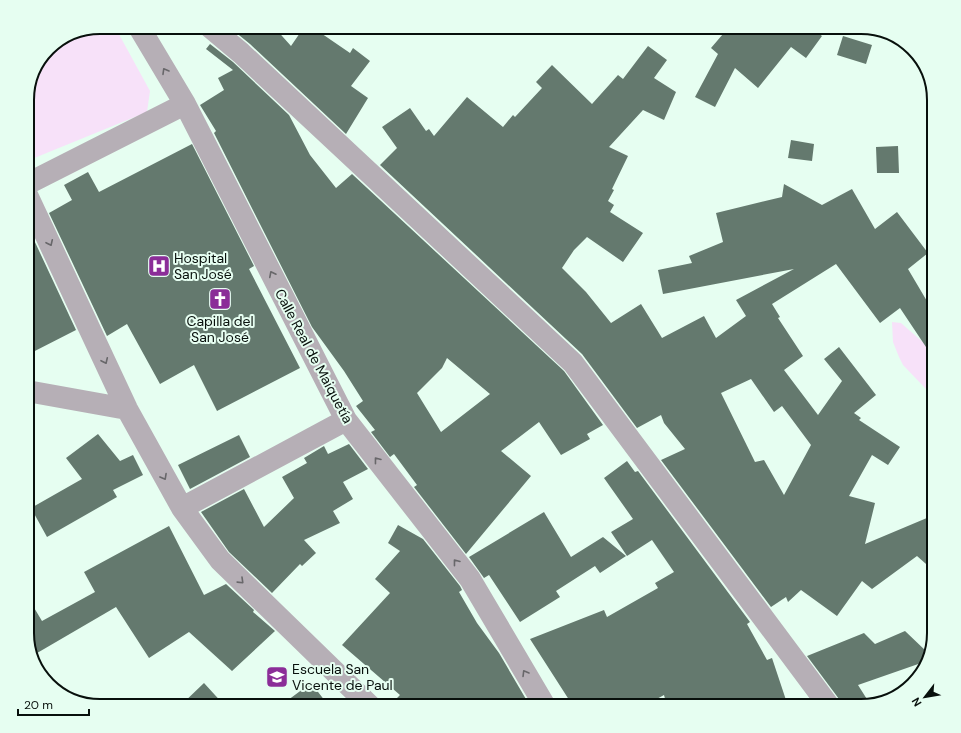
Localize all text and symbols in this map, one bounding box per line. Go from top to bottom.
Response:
one-way arrow [162,68,169,75]
one-way arrow [45,239,53,247]
place label: Hospital San José [174,249,232,283]
hospital icon: Hospital San José [146,253,172,279]
one-way arrow [269,271,276,278]
church icon: Capilla del San José [207,286,233,312]
street label: Calle Real de Maiquetía [271,286,357,426]
place label: Capilla del San José [186,312,254,346]
one-way arrow [100,357,108,365]
one-way arrow [375,457,382,464]
one-way arrow [160,472,167,480]
one-way arrow [454,560,461,567]
one-way arrow [236,576,244,584]
place label: Escuela San Vicente de Paul [292,660,393,694]
school or university icon: Escuela San Vicente de Paul [264,664,290,690]
one-way arrow [523,670,530,677]
north arrow [905,677,945,717]
scale bar [18,691,89,717]
text: N [908,695,924,709]
text: 20 m [24,697,53,713]

